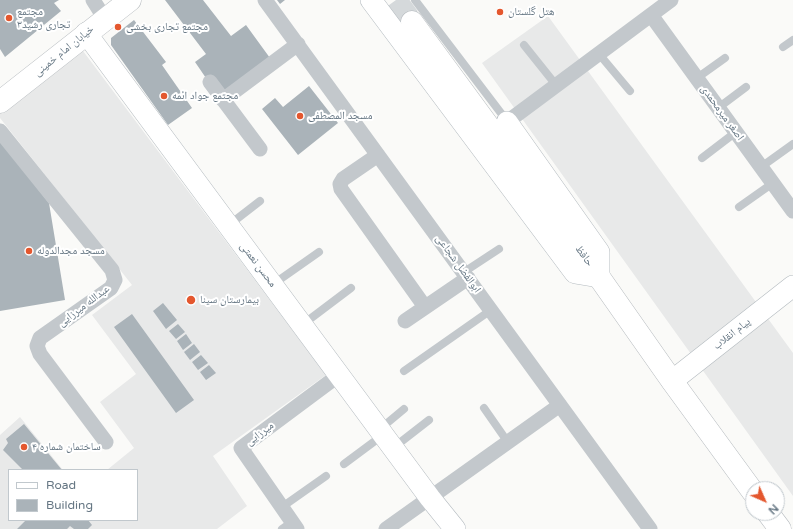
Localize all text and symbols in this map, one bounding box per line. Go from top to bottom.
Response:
place label: مجتمع تجاری رشید۳ [17,5,70,31]
place label: هتل گلستان [508,5,555,19]
marker: هتل گلستان [495,7,505,17]
marker: مجتمع تجاری رشید۳ [4,13,14,23]
place label: مجتمع تجاری بخشی [126,20,208,34]
marker: مجتمع تجاری بخشی [113,22,123,32]
street label: خیابان امام خمینی [31,23,97,79]
street label: اصغر میرمحمدی [697,83,747,143]
place label: مجتمع جواد ائمه [172,89,238,103]
marker: مجتمع جواد ائمه [159,91,169,101]
place label: مسجد المصطفی [308,109,372,123]
marker: مسجد المصطفی [295,111,305,121]
street label: ابوالفضل شجاعی [433,232,483,296]
street label: محسن نعمتی [237,240,279,290]
street label: حافظ [572,243,596,269]
place label: مسجد مجدالدوله [37,244,105,258]
marker: مسجد مجدالدوله [24,246,34,256]
street label: عبدالله میرزایی [56,282,112,330]
place label: بیمارستان سینا [200,293,259,307]
marker: بیمارستان سینا [185,294,197,306]
street label: پیام انقلاب [711,315,753,353]
street label: میرزایی [243,419,277,449]
place label: ساختمان شماره ۴ [32,440,101,454]
marker: ساختمان شماره ۴ [19,442,29,452]
legend [8,469,138,521]
text: Road [46,478,76,492]
north arrow [745,481,785,521]
text: Building [46,498,93,512]
text: N [765,501,781,517]

